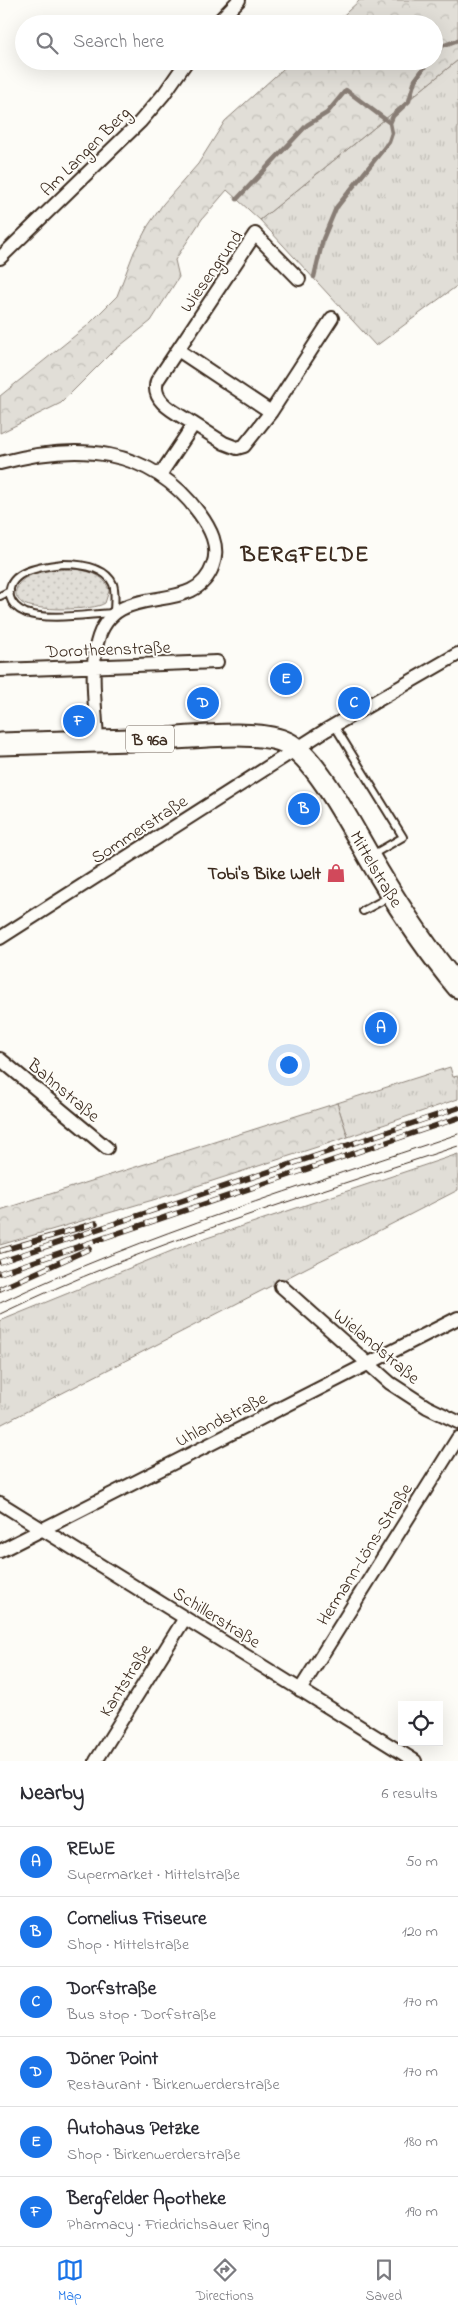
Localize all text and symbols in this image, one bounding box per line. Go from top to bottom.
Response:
search box [15,15,443,70]
icon: search [33,29,61,57]
text: Search here [73,29,164,56]
street label: Am Langen Berg [35,101,138,204]
street label: Wiesengrund [175,226,251,319]
district label: BERGFELDE [240,540,369,572]
street label: Dorotheenstraße [44,636,172,666]
pin: E [270,660,302,698]
pin: D [187,684,219,722]
pin: C [338,684,370,722]
pin: F [63,702,95,740]
road number: B 96a [126,726,174,752]
street label: Sommerstraße [87,789,194,872]
pin: B [288,790,320,828]
street label: Mittelstraße [342,827,408,914]
place label: Tobi's Bike Welt [207,862,322,888]
shop icon: Tobi's Bike Welt [325,862,347,884]
pin: A [365,1009,397,1047]
your location [276,1052,302,1078]
street label: Bahnstraße [20,1053,105,1130]
street label: Wielandstraße [327,1304,425,1392]
street label: Uhlandstraße [172,1386,273,1455]
street label: Hermann-Löns-Straße [311,1478,421,1631]
street label: Schillerstraße [167,1581,266,1656]
street label: Kantstraße [94,1639,160,1722]
map controls [398,1701,443,1746]
button: locate [398,1701,443,1746]
text: Nearby [20,1779,84,1809]
text: 6 results [381,1782,438,1806]
text: REWE [67,1836,115,1863]
text: A [31,1850,41,1874]
text: 50 m [406,1850,438,1874]
text: Supermarket · Mittelstraße [67,1863,240,1887]
text: Cornelius Friseure [67,1906,206,1933]
text: B [31,1920,41,1944]
text: 120 m [402,1920,438,1944]
text: Shop · Mittelstraße [67,1933,189,1957]
text: Dorfstraße [67,1976,156,2003]
text: C [32,1990,40,2014]
text: 170 m [403,1990,438,2014]
text: Bus stop · Dorfstraße [67,2003,216,2027]
text: Döner Point [67,2046,158,2073]
text: D [30,2060,42,2084]
text: 170 m [403,2060,438,2084]
text: Restaurant · Birkenwerderstraße [67,2073,280,2097]
text: Autohaus Petzke [67,2116,199,2143]
text: E [31,2130,41,2154]
text: 180 m [404,2130,438,2154]
text: Shop · Birkenwerderstraße [67,2143,240,2167]
text: Bergfelder Apotheke [67,2186,226,2213]
text: F [31,2200,41,2224]
text: 190 m [405,2200,438,2224]
text: Pharmacy · Friedrichsauer Ring [67,2213,269,2237]
tab: Map [56,2256,84,2307]
tab: Directions [196,2256,254,2307]
tab: Saved [366,2256,402,2307]

